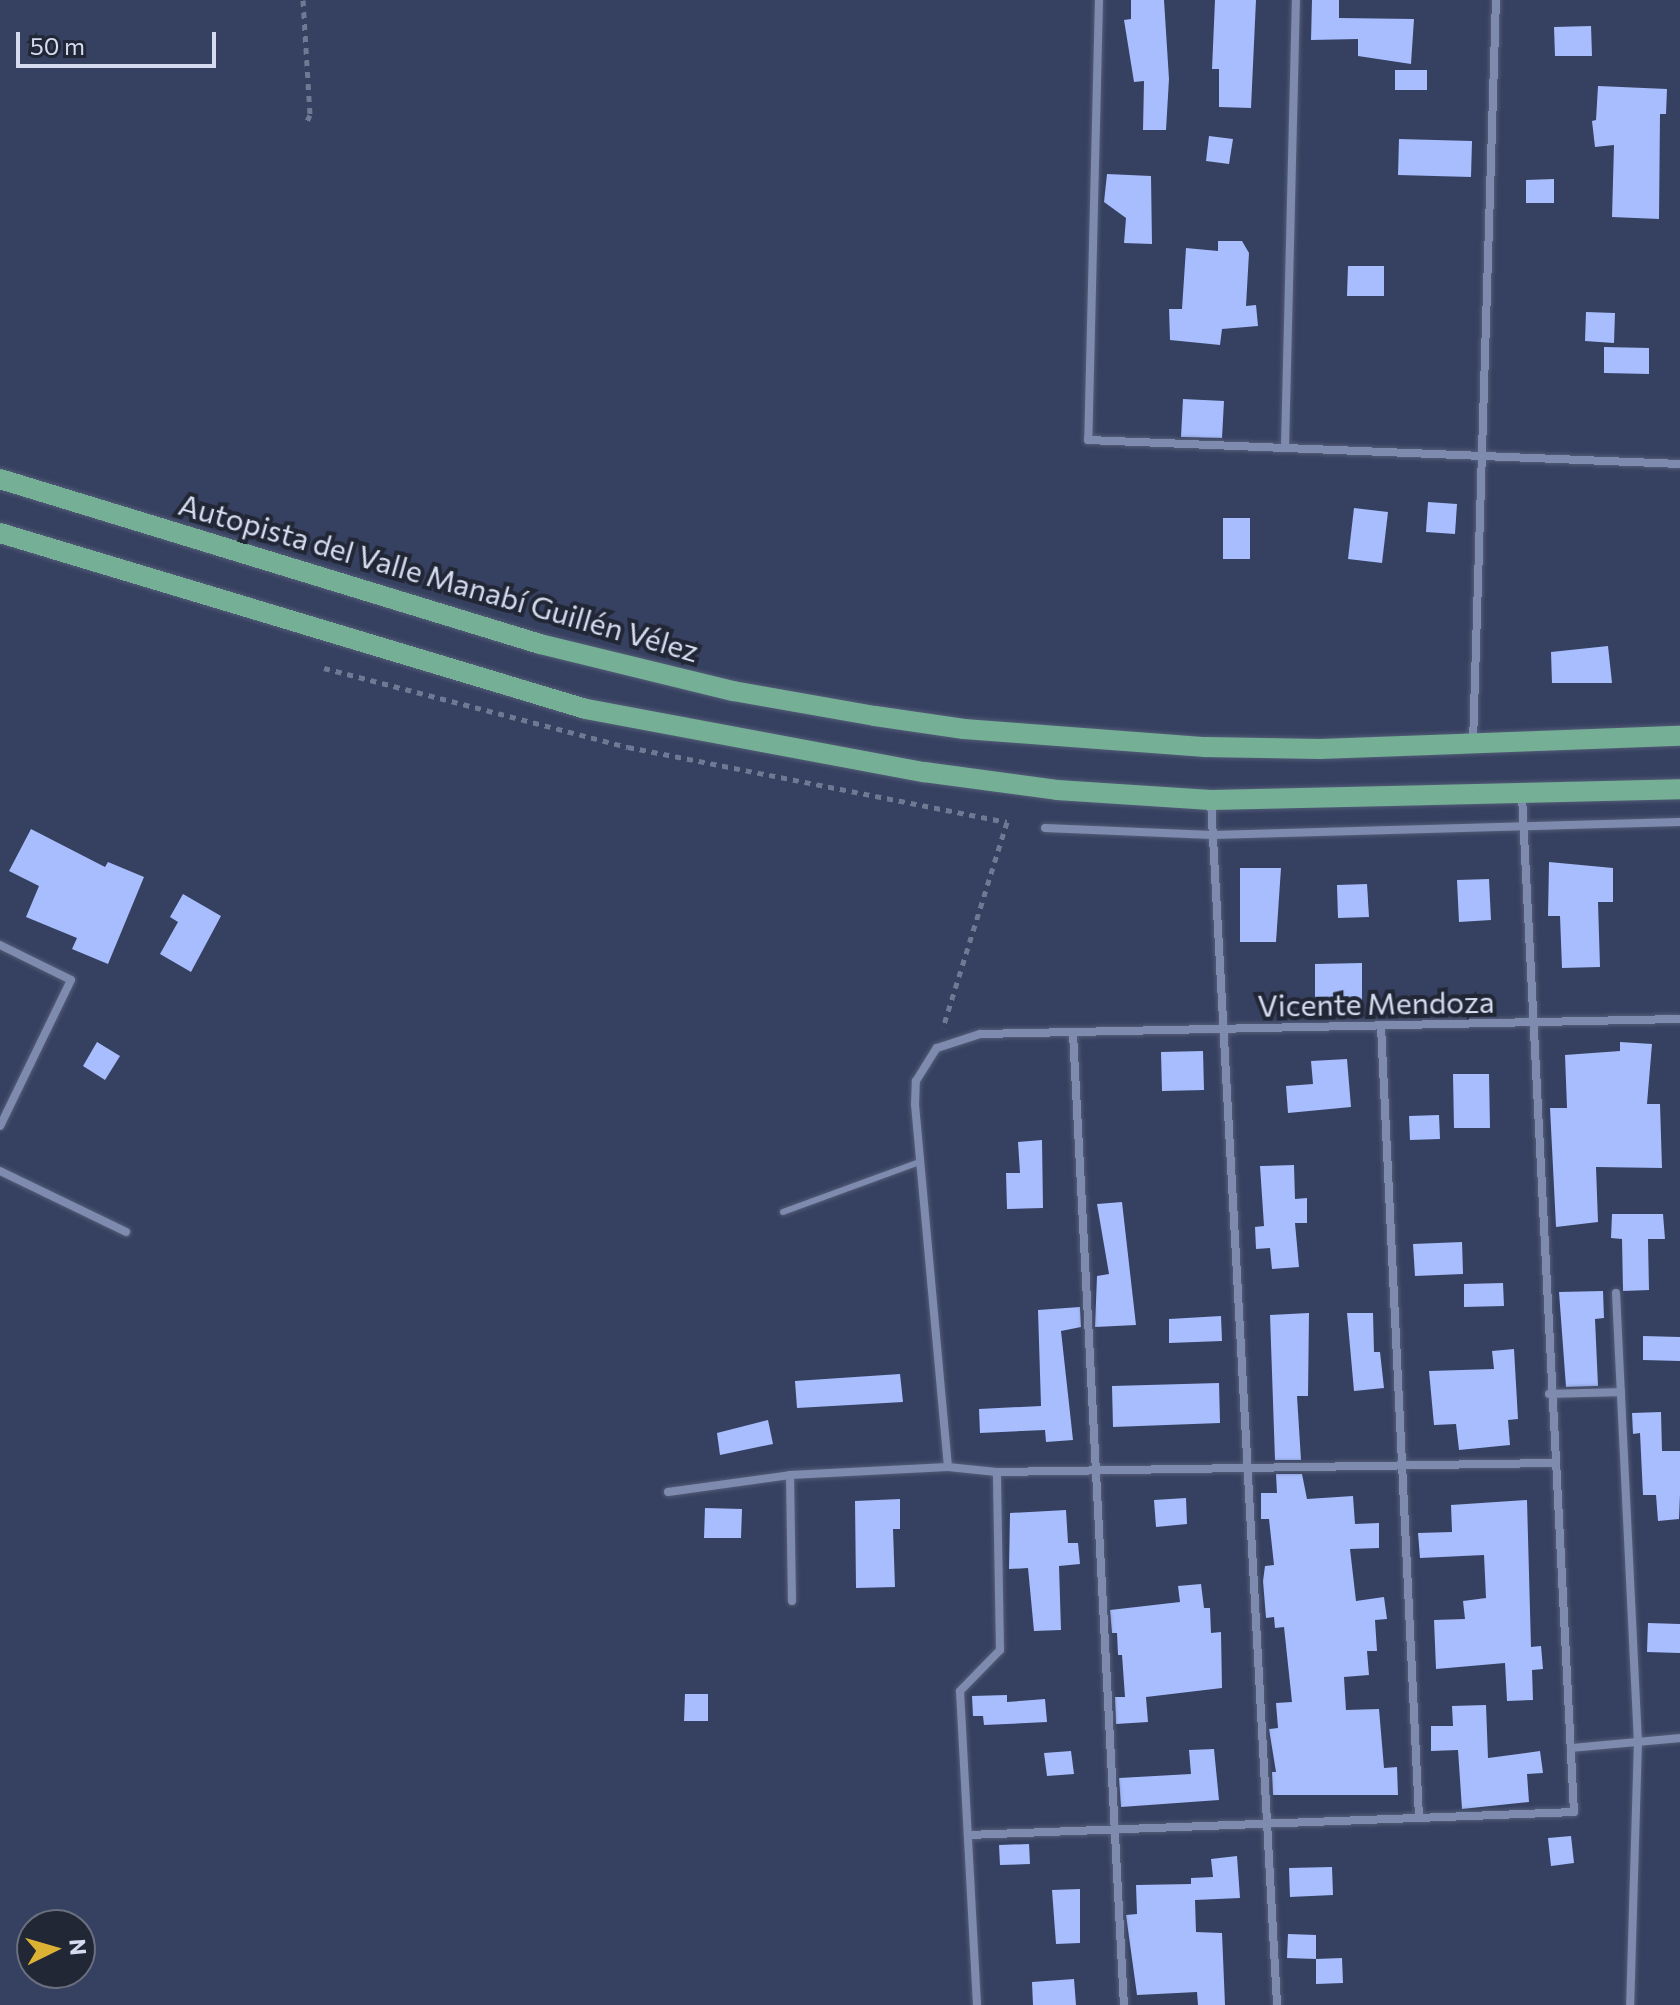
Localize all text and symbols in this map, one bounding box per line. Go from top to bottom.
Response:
scale bar [20,16,220,66]
text: 50 m [30,31,85,60]
street label: Autopista del Valle Manabí Guillén Vélez [175,485,703,669]
street label: Vicente Mendoza [1257,983,1495,1023]
north arrow [16,1909,96,1989]
text: N [64,1938,93,1956]

